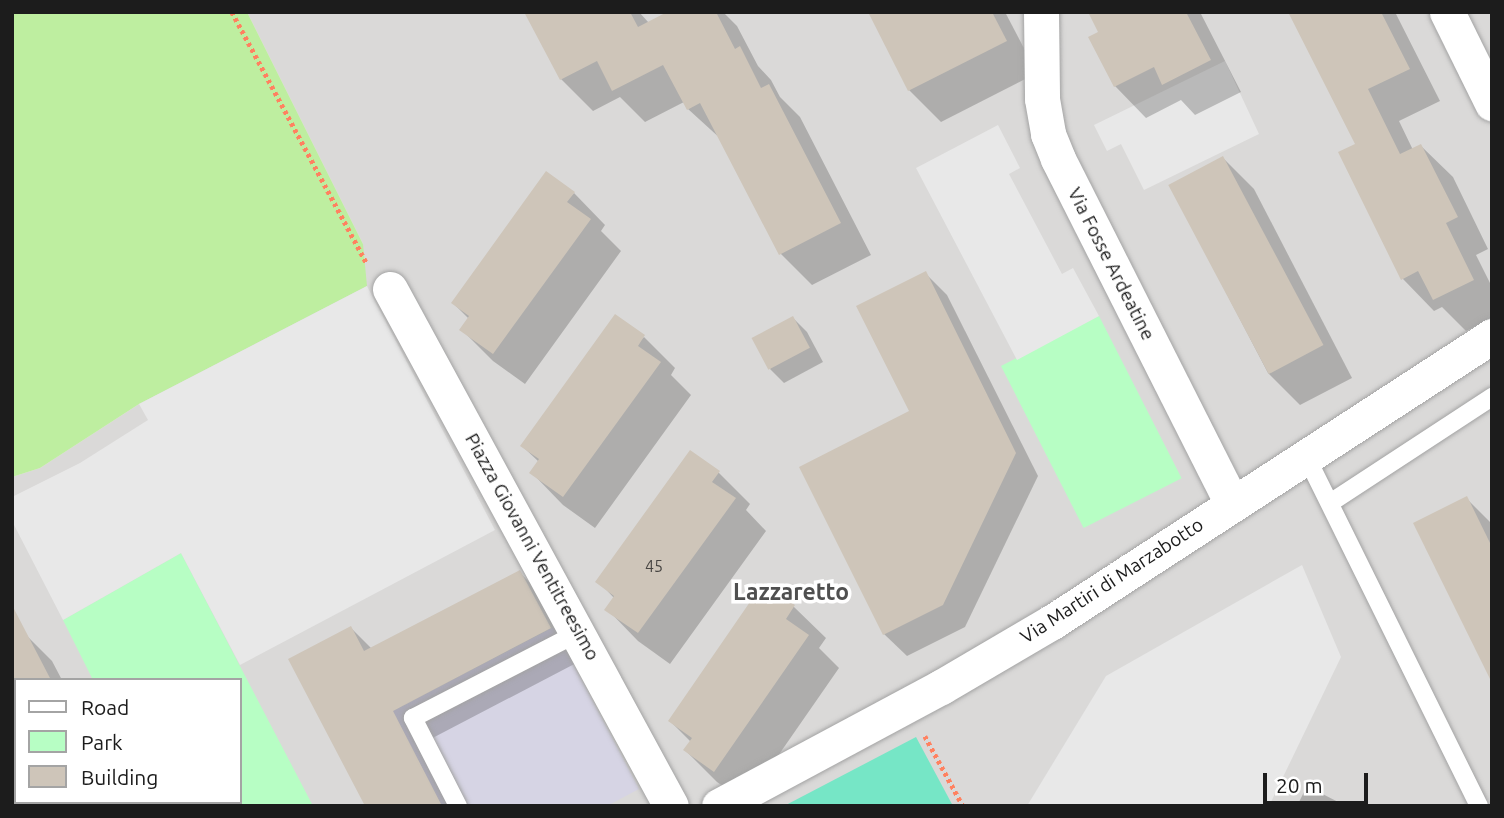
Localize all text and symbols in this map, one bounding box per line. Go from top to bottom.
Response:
street label: Via Fosse Ardeatine [1063,184,1159,344]
street label: Piazza Giovanni Ventitreesimo [460,429,604,665]
street label: Via Martiri di Marzabotto [1016,513,1208,649]
house number: 45 [645,556,663,576]
district label: Lazzaretto [733,578,849,606]
legend [14,678,242,804]
text: Road [81,695,129,719]
text: Park [81,730,123,754]
scale bar [1266,758,1371,802]
text: Building [81,765,158,789]
text: 20 m [1276,773,1323,797]

